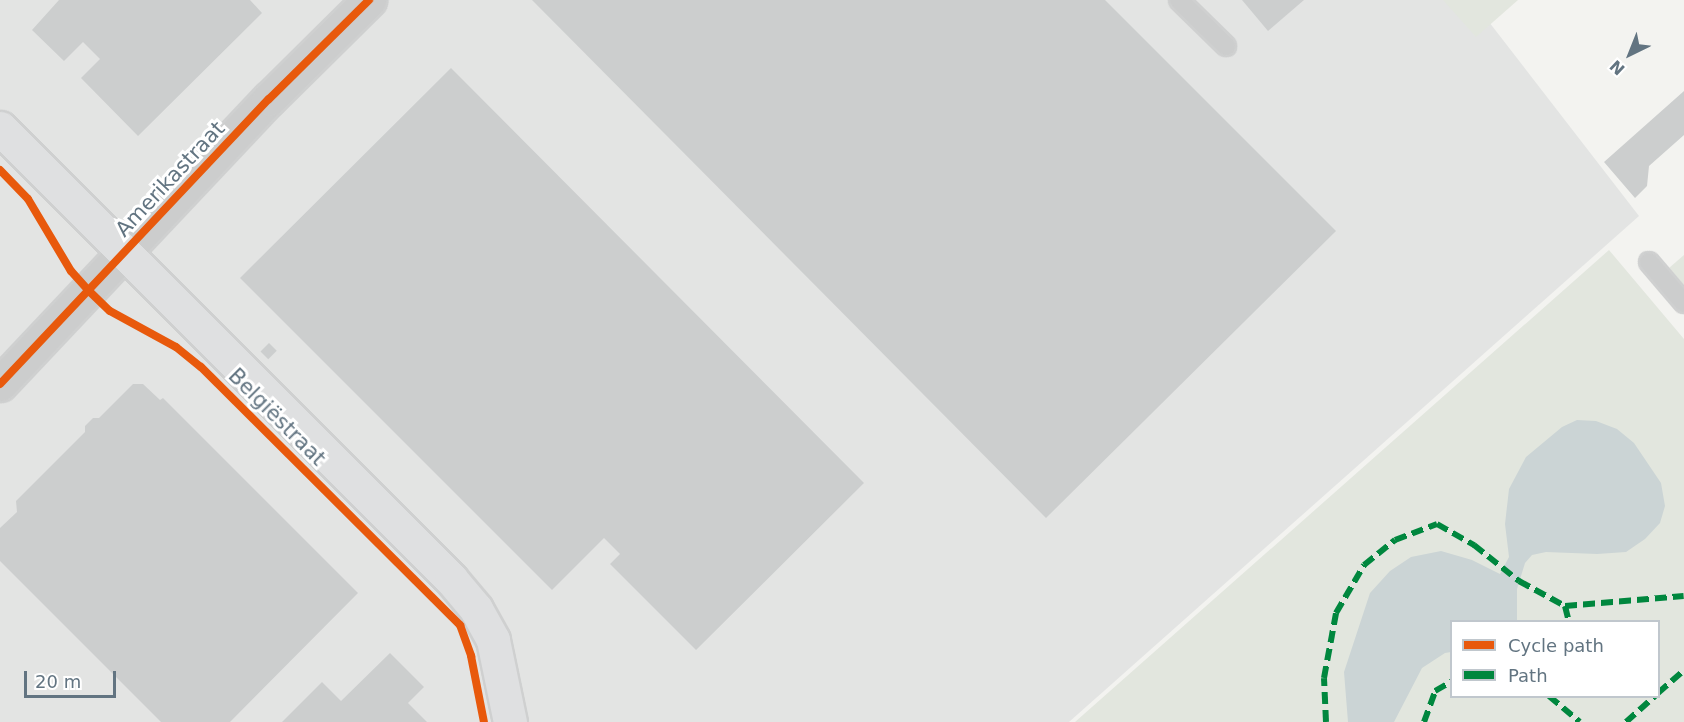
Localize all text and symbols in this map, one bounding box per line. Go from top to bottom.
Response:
north arrow [1600,24,1660,84]
text: N [1606,56,1629,79]
street label: Amerikastraat [110,116,230,242]
street label: Belgiëstraat [223,363,331,471]
legend [1450,620,1660,698]
text: Cycle path [1508,635,1604,656]
scale bar [27,659,118,697]
text: Path [1508,665,1548,686]
text: 20 m [35,671,81,692]

